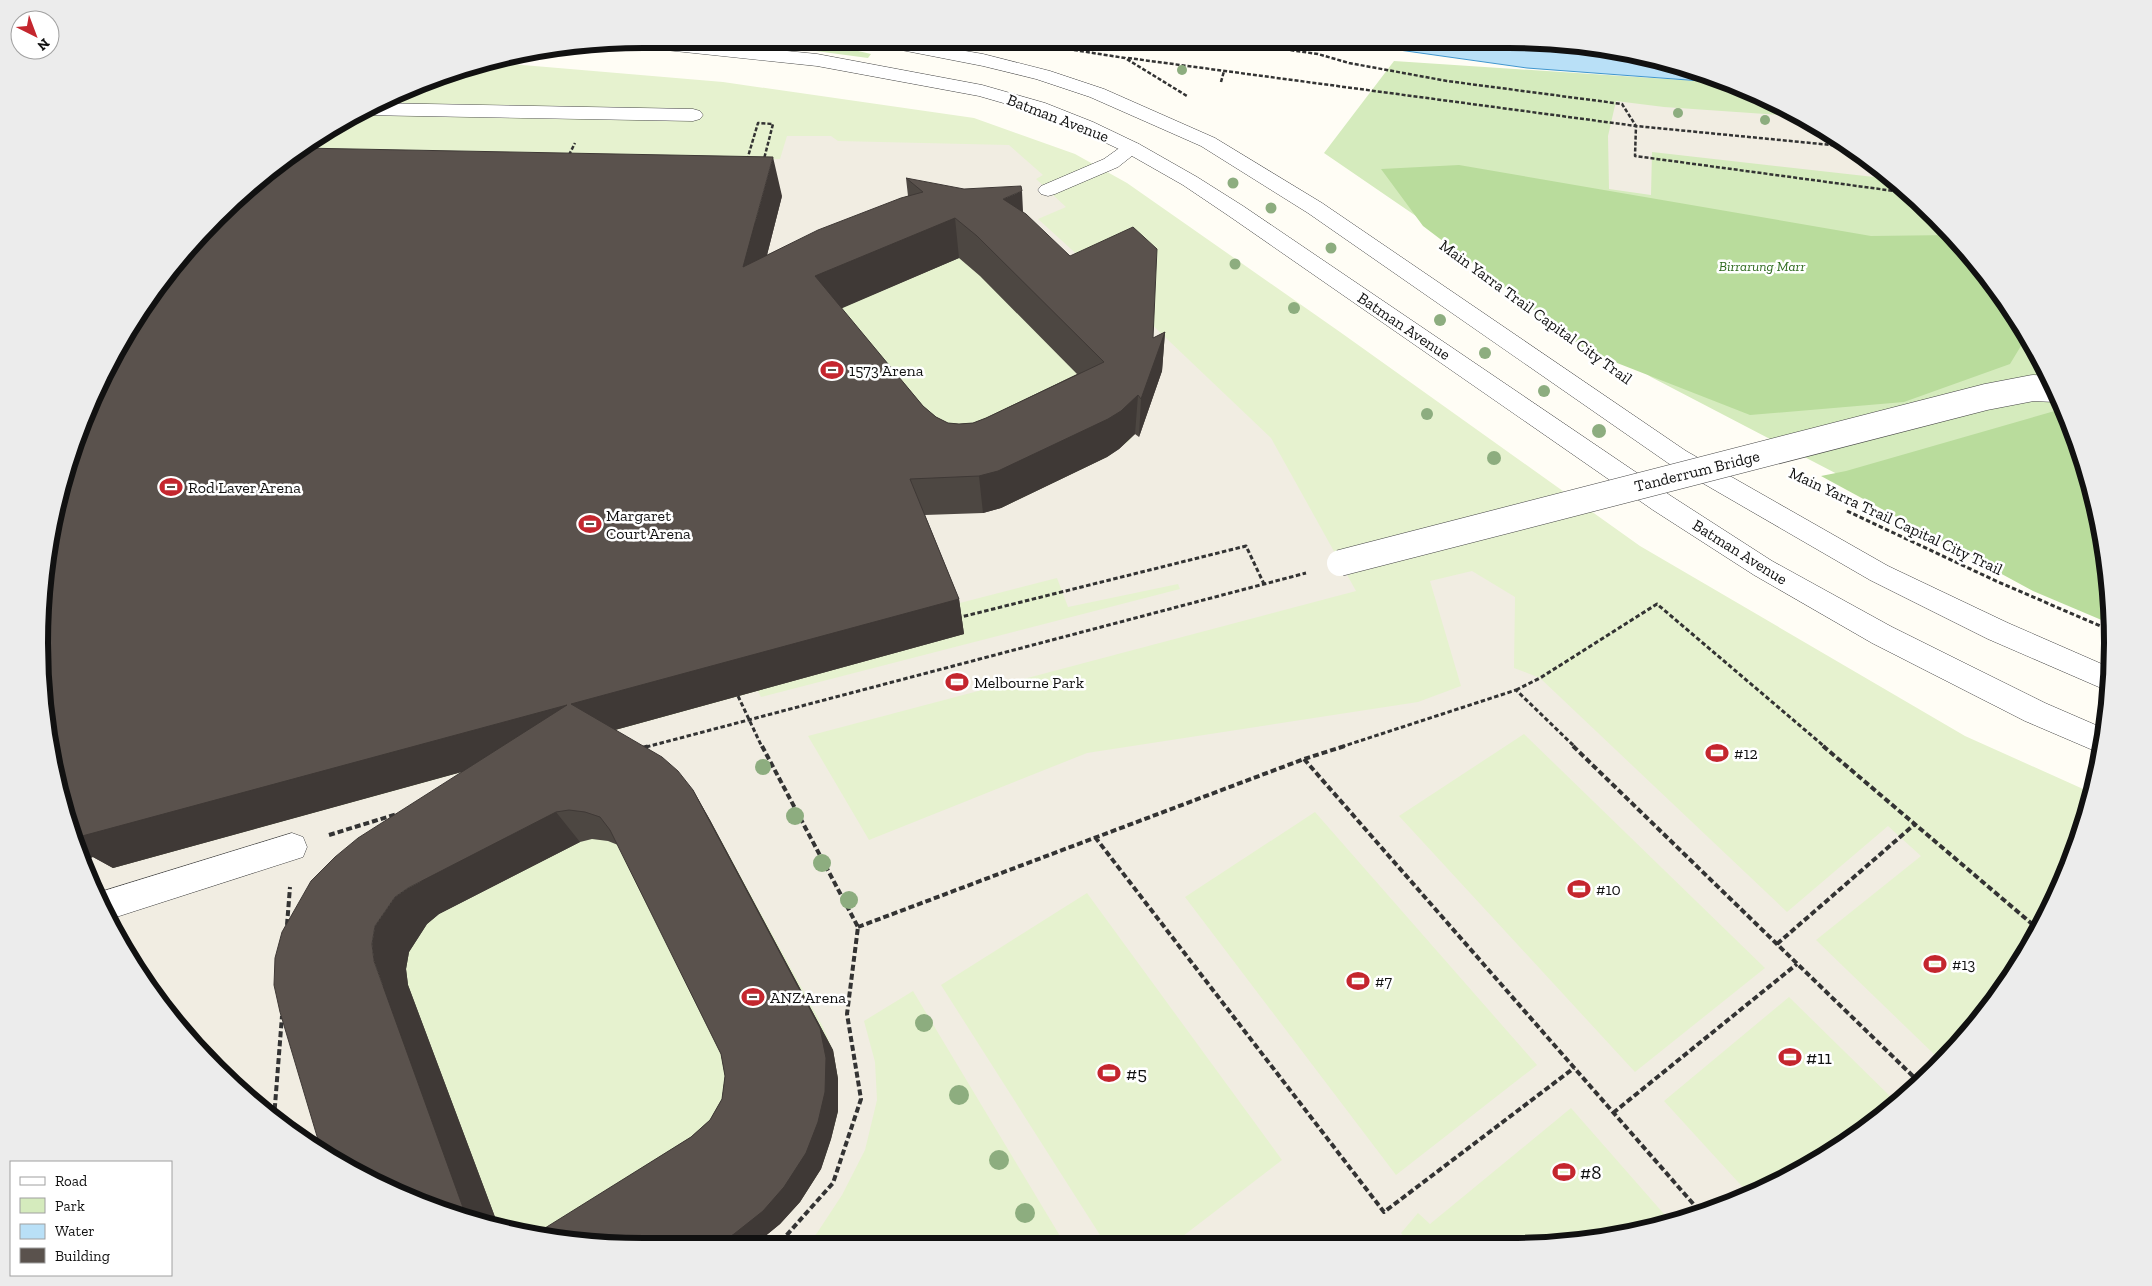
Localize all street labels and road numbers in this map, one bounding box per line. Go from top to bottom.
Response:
street label: Batman Avenue [1004,90,1112,146]
street label: Main Yarra Trail Capital City Trail [1436,236,1636,388]
street label: Batman Avenue [1354,288,1454,364]
street label: Tanderrum Bridge [1632,446,1762,496]
street label: Main Yarra Trail Capital City Trail [1786,463,2006,579]
street label: Batman Avenue [1689,515,1791,589]

